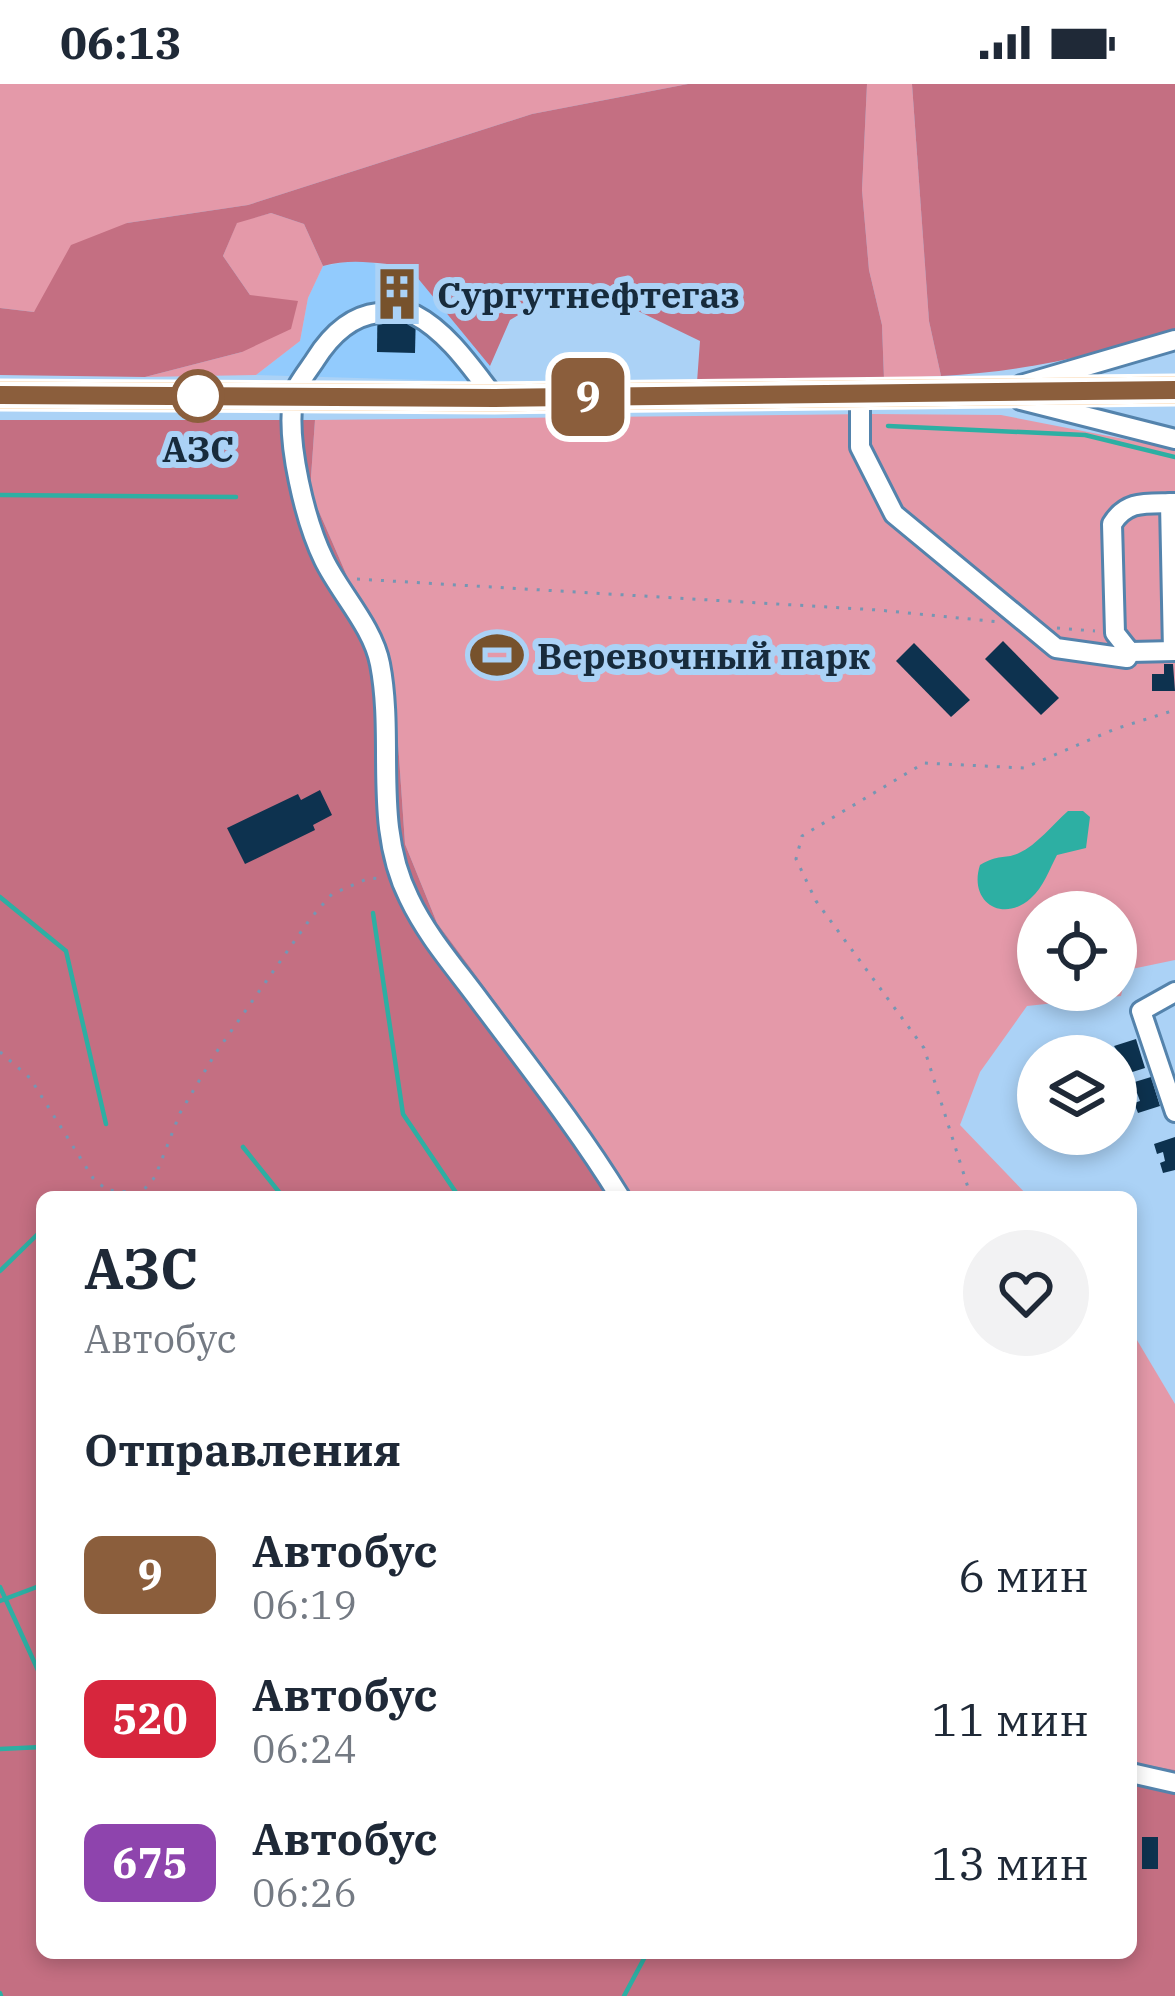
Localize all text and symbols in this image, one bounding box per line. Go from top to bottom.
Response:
text: 06:13 [60,13,182,71]
building icon: Сургутнефтегаз [368,265,426,323]
place label: Сургутнефтегаз [437,271,740,318]
line badge: 9 [549,358,627,436]
text: 9 [575,369,601,424]
marker: АЗС [173,371,223,421]
place label: АЗС [162,425,234,472]
sports icon: Веревочный парк [468,626,526,684]
place label: Веревочный парк [537,632,870,679]
map controls [1017,891,1137,1155]
button: locate [1017,891,1137,1011]
button: layers [1017,1035,1137,1155]
button: heart [963,1230,1089,1356]
text: АЗС [84,1231,198,1305]
text: Автобус [84,1313,237,1364]
text: Отправления [84,1420,401,1478]
text: Автобус [252,1521,438,1579]
text: 6 мин [958,1546,1089,1604]
text: 9 [137,1547,163,1602]
text: 06:19 [252,1579,357,1630]
text: Автобус [252,1665,438,1723]
text: 11 мин [931,1690,1089,1748]
text: 520 [112,1691,188,1746]
text: 06:24 [252,1723,357,1774]
text: Автобус [252,1809,438,1867]
text: 13 мин [931,1834,1089,1892]
text: 675 [112,1835,188,1890]
text: 06:26 [252,1867,357,1918]

